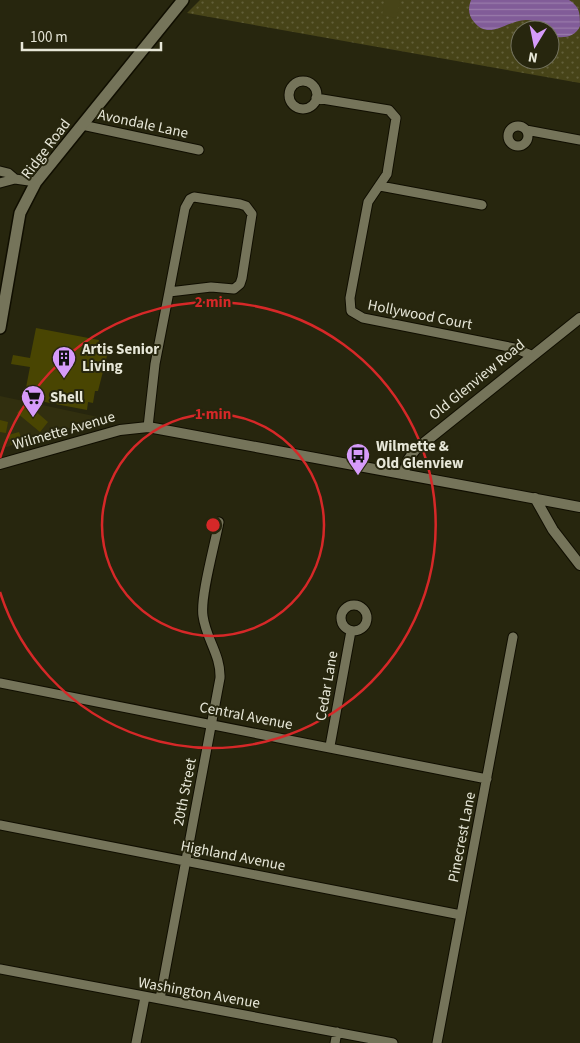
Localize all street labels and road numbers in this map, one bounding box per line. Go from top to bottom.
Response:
street label: Avondale Lane [96,104,190,144]
street label: Ridge Road [16,115,76,183]
street label: Hollywood Court [366,295,474,335]
street label: Old Glenview Road [425,335,529,425]
street label: Wilmette Avenue [10,406,118,456]
street label: Cedar Lane [311,649,343,723]
street label: Central Avenue [197,697,295,735]
street label: 20th Street [168,756,202,828]
street label: Pinecrest Lane [443,790,481,884]
street label: Highland Avenue [179,836,287,876]
street label: Washington Avenue [136,972,262,1014]

